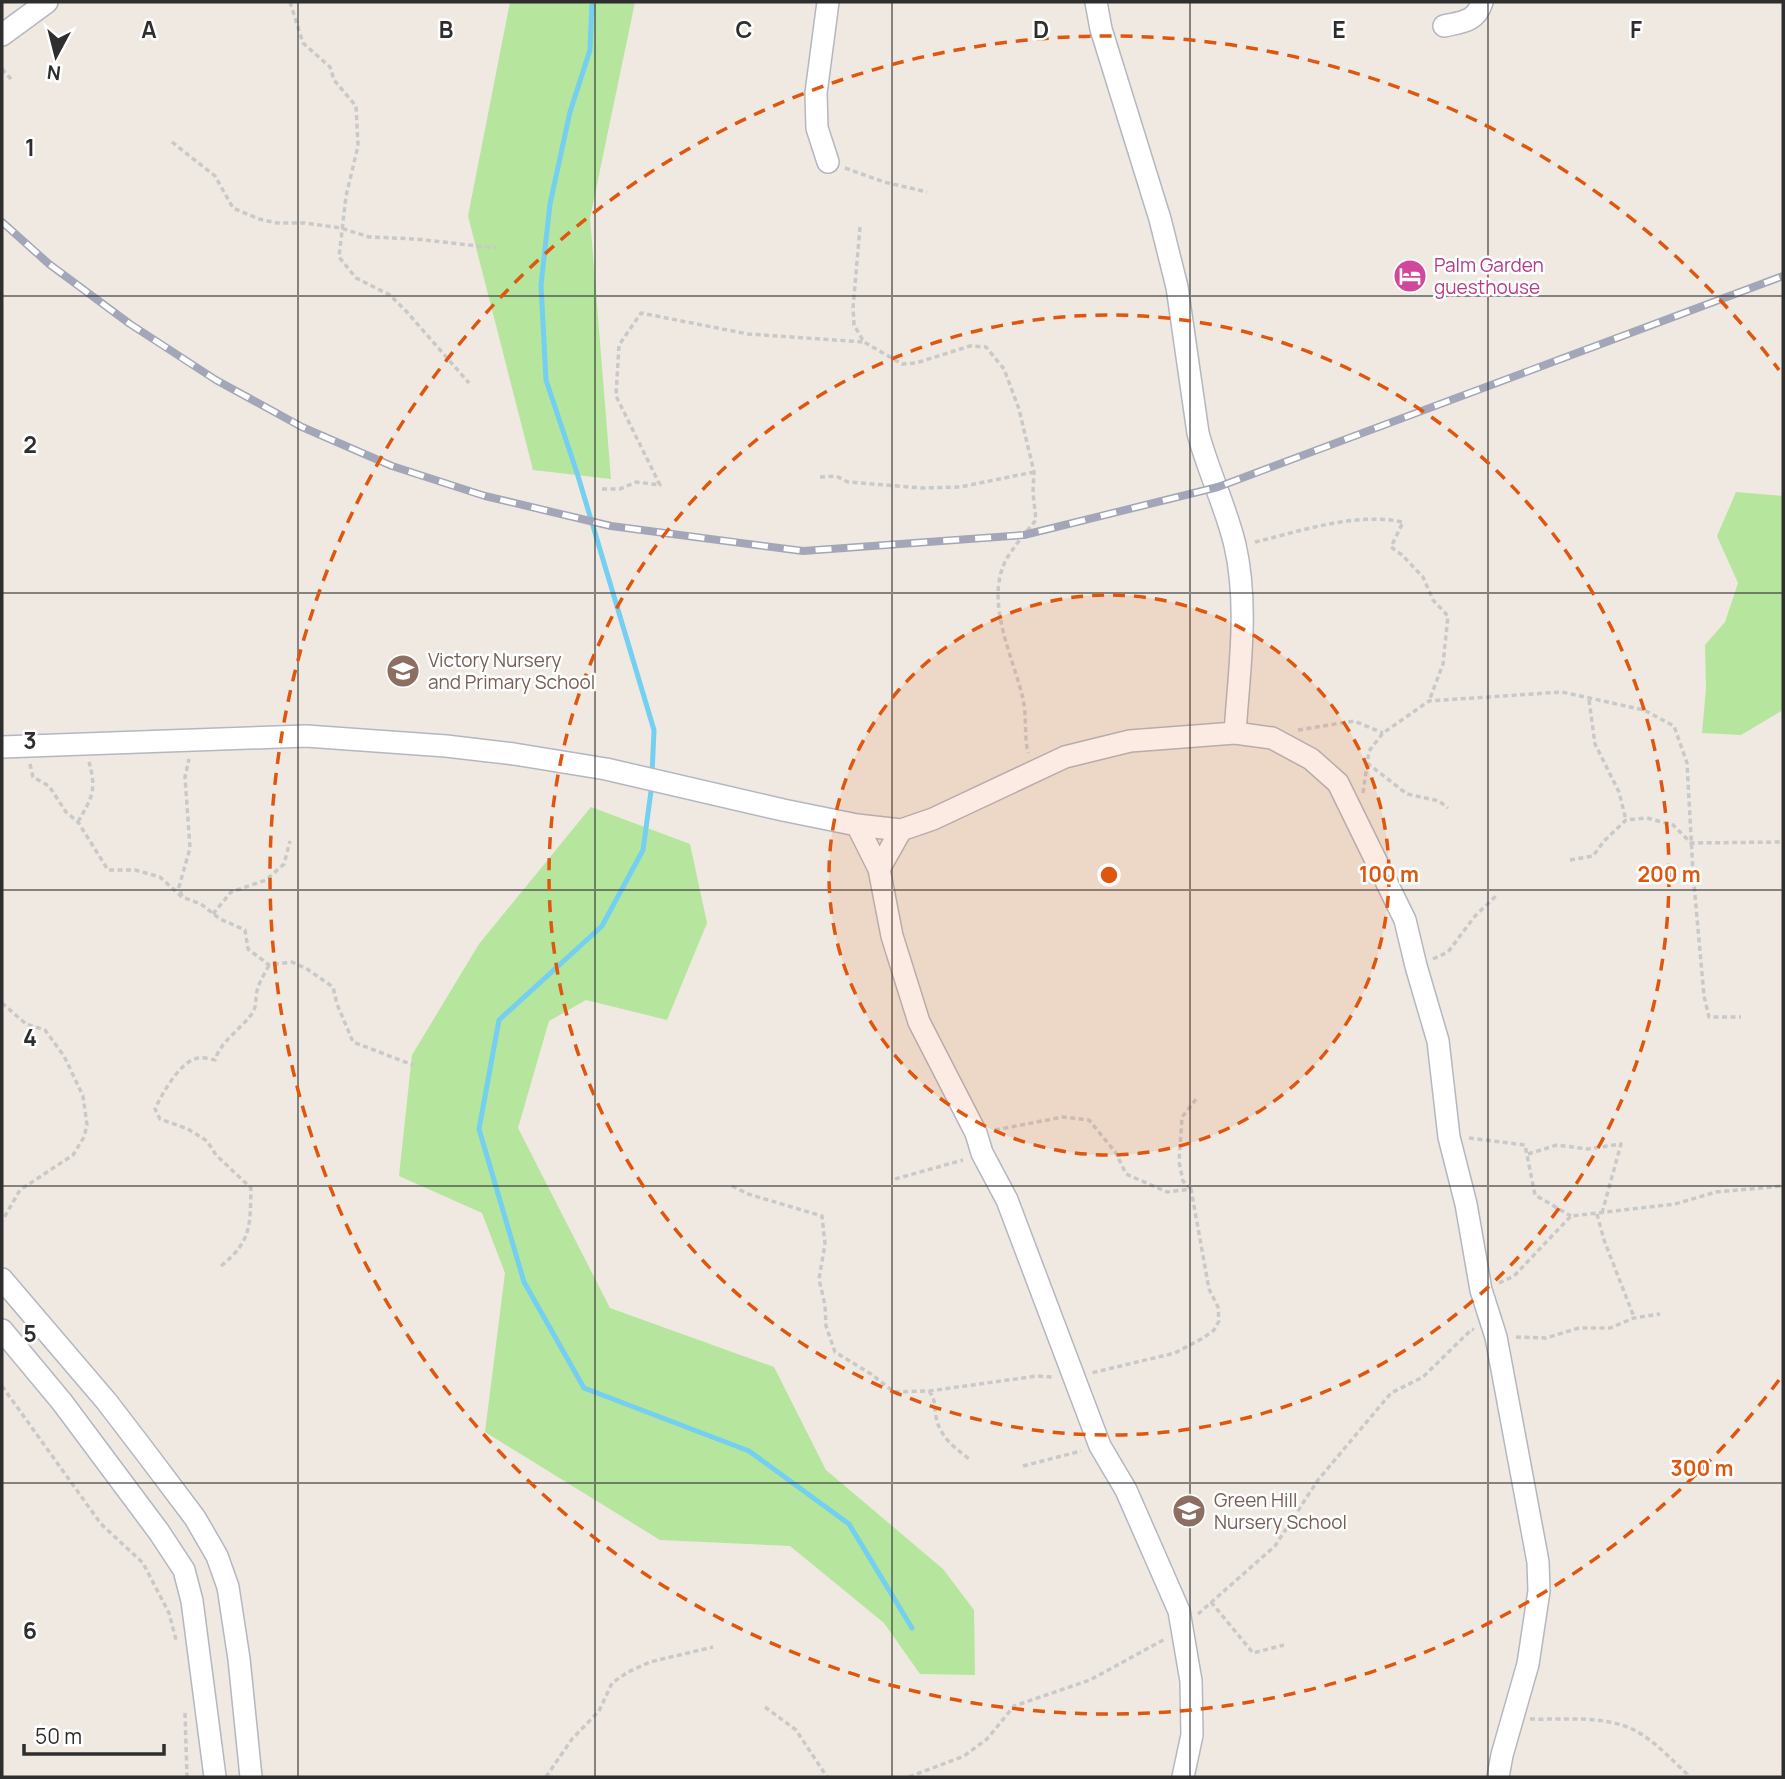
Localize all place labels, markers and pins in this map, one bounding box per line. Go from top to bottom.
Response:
place label: Palm Garden guesthouse [1434,252,1544,300]
hotel icon: Palm Garden guesthouse [1391,257,1429,295]
place label: Victory Nursery and Primary School [428,647,595,695]
school or university icon: Victory Nursery and Primary School [384,652,422,690]
centre of rings [1097,863,1121,887]
place label: Green Hill Nursery School [1214,1487,1347,1535]
school or university icon: Green Hill Nursery School [1170,1492,1208,1530]

